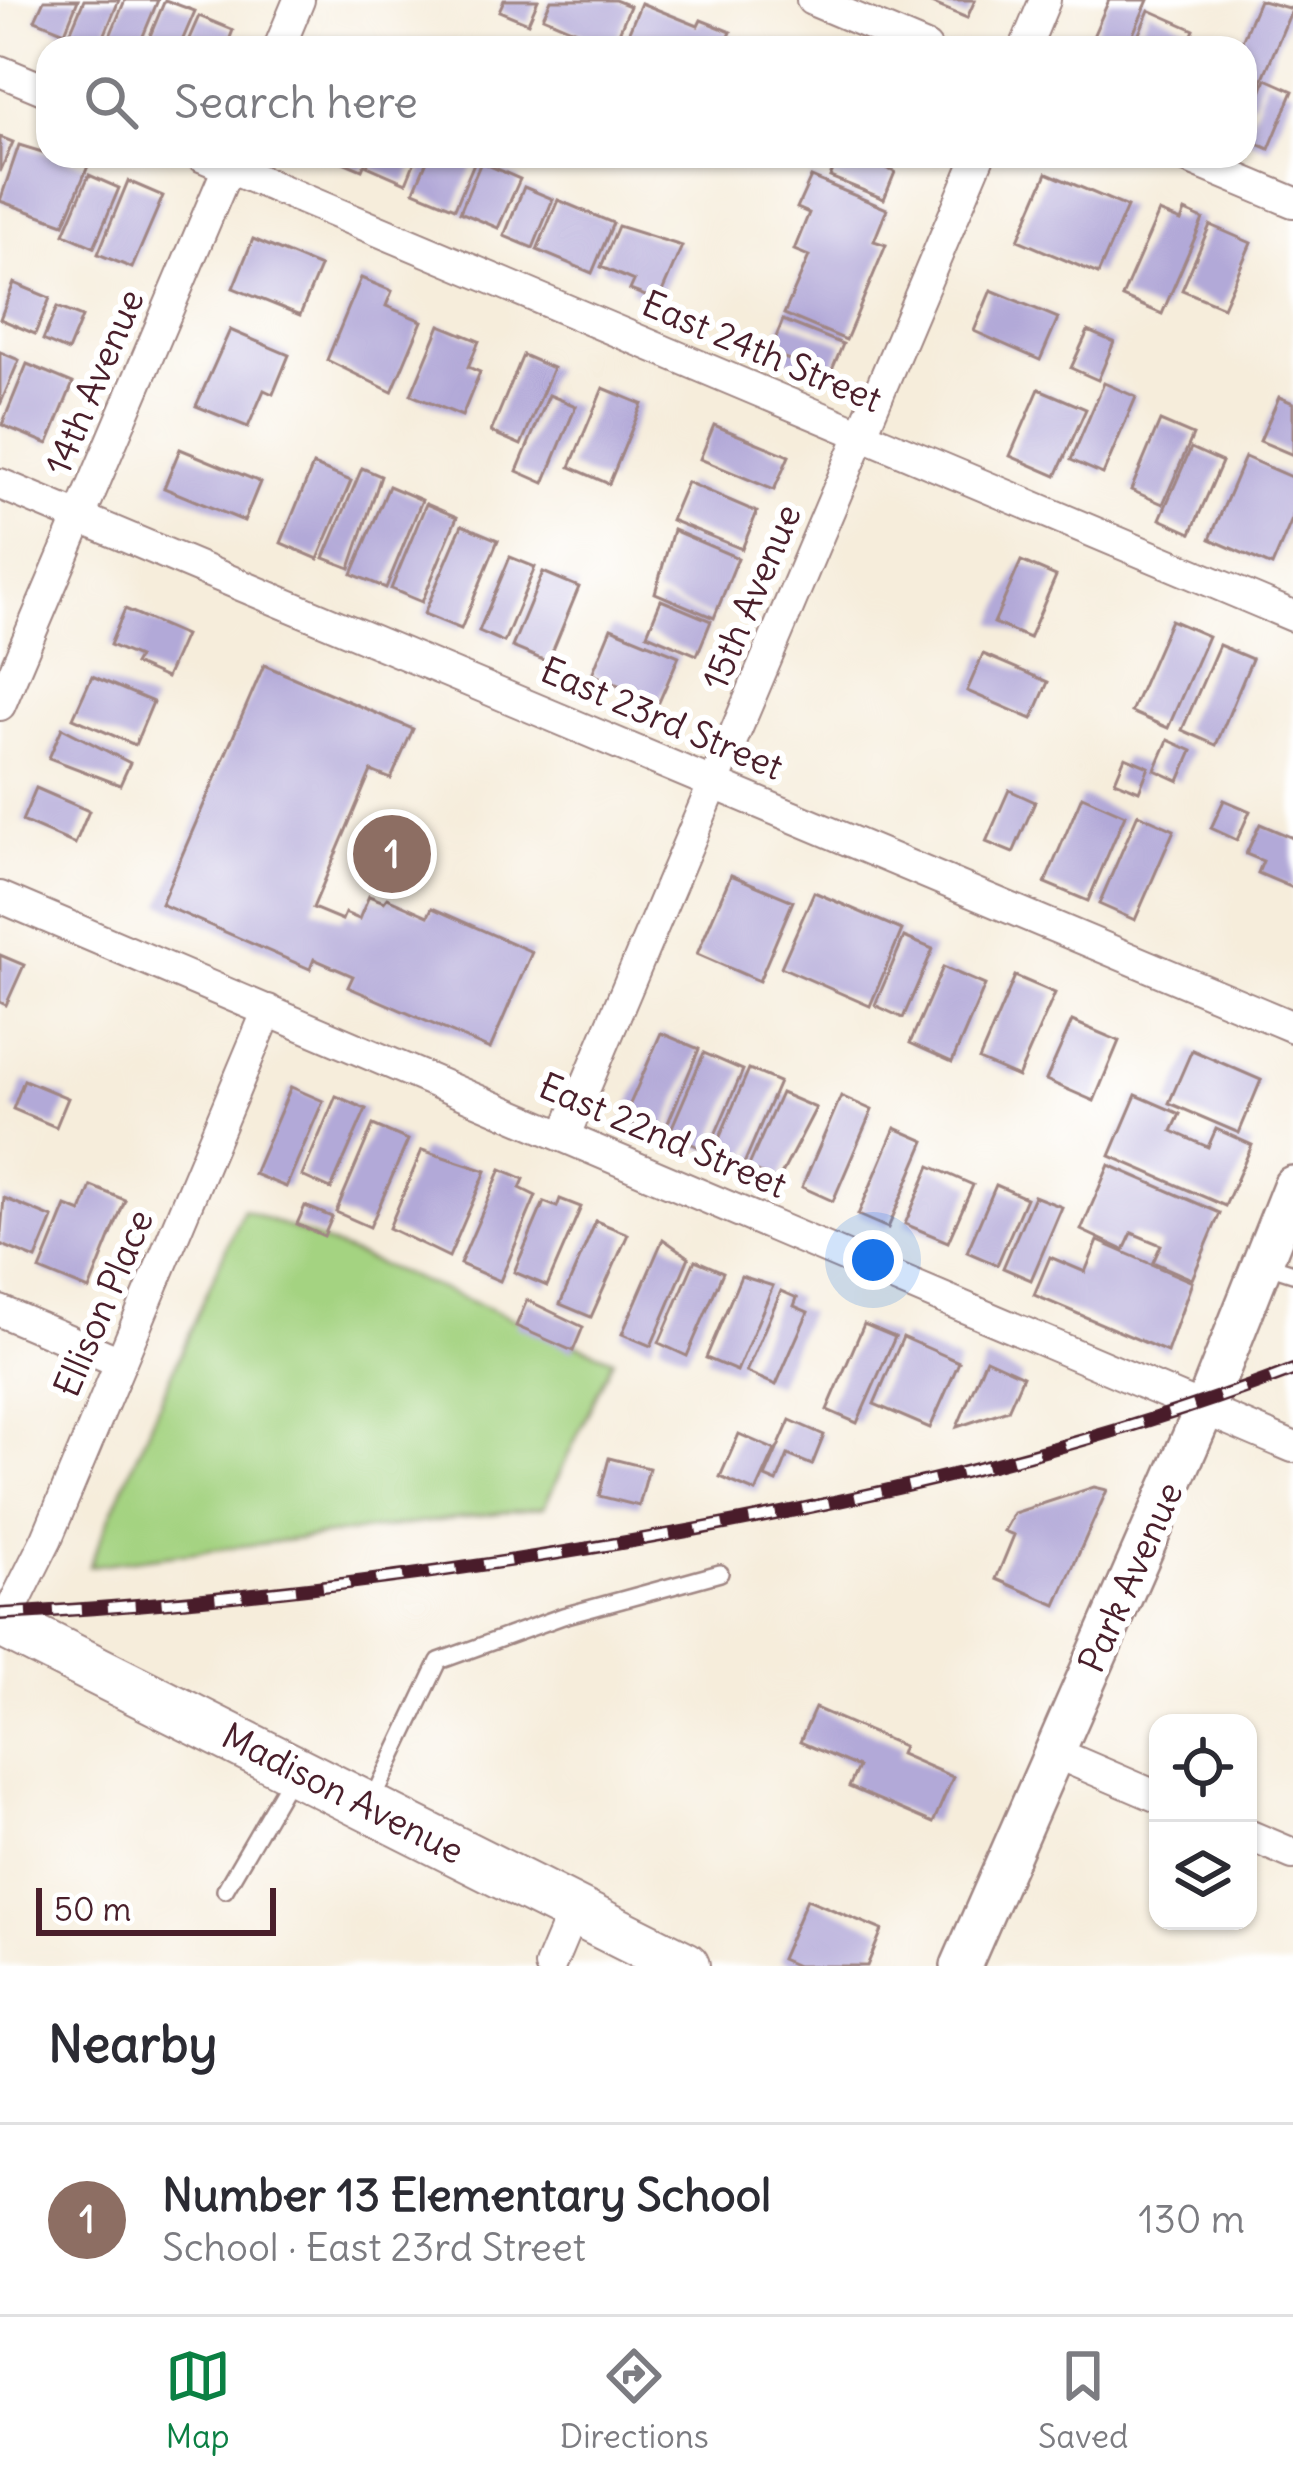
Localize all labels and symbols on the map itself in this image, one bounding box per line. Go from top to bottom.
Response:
street label: East 24th Street [635,281,888,422]
street label: 14th Avenue [35,283,154,482]
street label: 15th Avenue [692,498,811,697]
street label: East 23rd Street [534,647,790,790]
pin: 1 [353,809,431,899]
street label: East 22nd Street [532,1063,793,1208]
street label: Ellison Place [44,1203,163,1403]
your location [843,1230,903,1290]
street label: Park Avenue [1068,1475,1192,1679]
street label: Madison Avenue [214,1713,471,1874]
scale bar [36,1882,276,1935]

